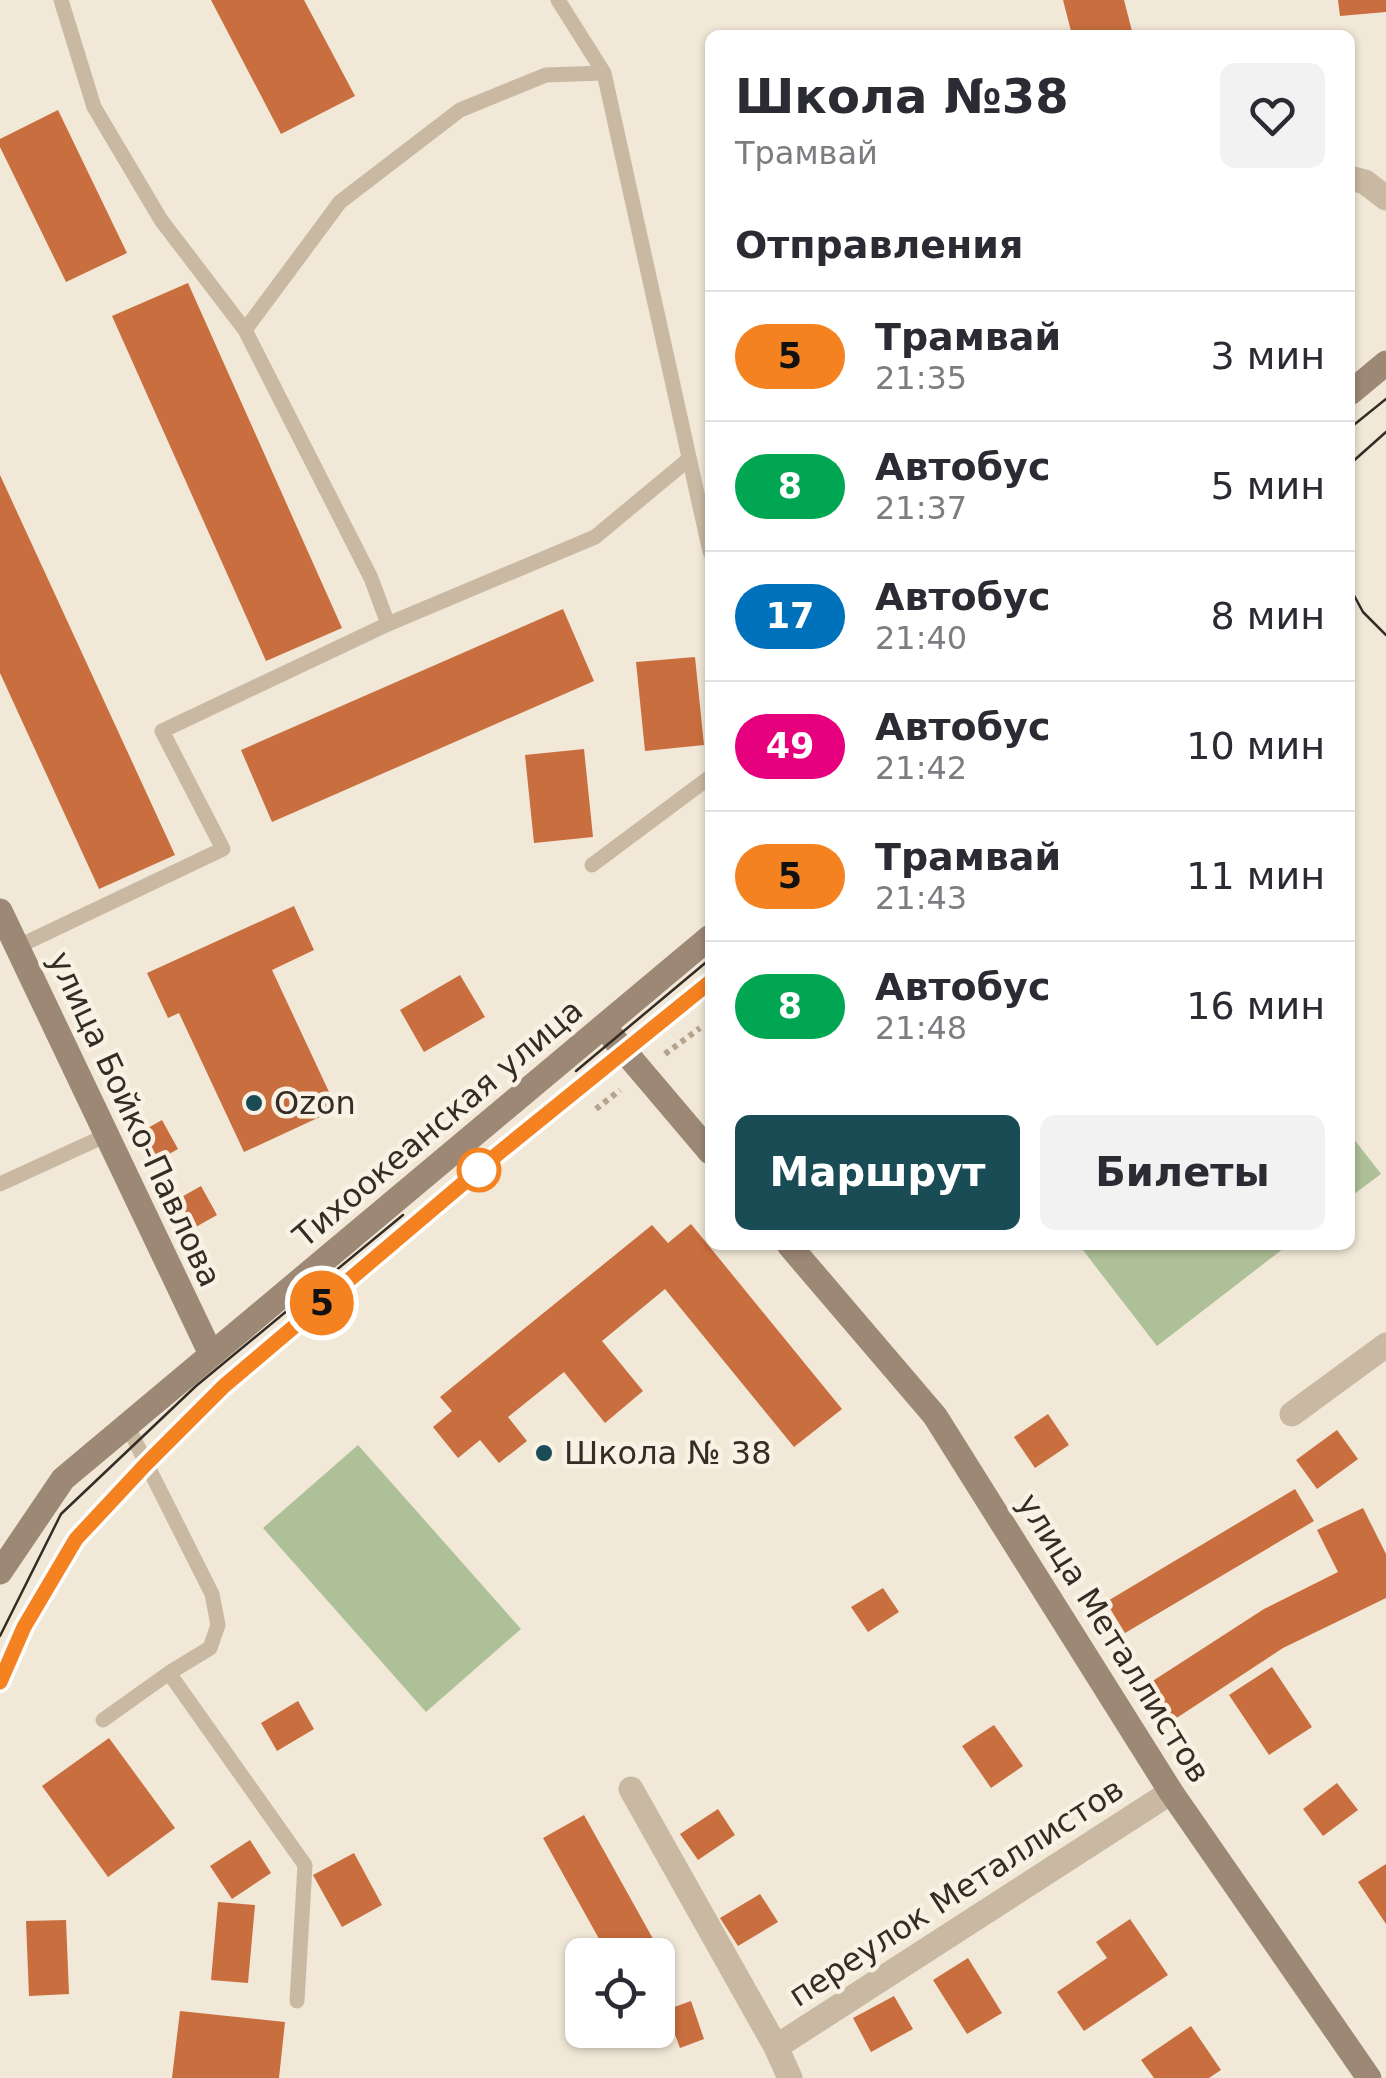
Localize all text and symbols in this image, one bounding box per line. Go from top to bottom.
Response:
button: heart [1220,63,1325,168]
text: Школа №38 [735,68,1069,124]
text: Трамвай [735,134,878,172]
text: Отправления [735,223,1023,267]
text: Трамвай [875,315,1061,359]
text: 3 мин [1211,334,1325,378]
text: 5 [778,336,802,376]
text: 21:35 [875,359,967,397]
text: Автобус [875,445,1050,489]
text: 5 мин [1211,464,1325,508]
text: 8 [778,466,802,506]
text: 21:37 [875,489,967,527]
text: Автобус [875,575,1050,619]
text: 8 мин [1211,594,1325,638]
text: 17 [766,596,814,636]
text: 21:40 [875,619,967,657]
text: Автобус [875,705,1050,749]
text: 10 мин [1186,724,1325,768]
text: 49 [766,726,814,766]
text: 21:42 [875,749,967,787]
text: Трамвай [875,835,1061,879]
text: 11 мин [1186,854,1325,898]
text: 5 [778,856,802,896]
text: 21:43 [875,879,967,917]
street label: улица Бойко-Павлова [41,945,229,1293]
text: Автобус [875,965,1050,1009]
text: 16 мин [1186,984,1325,1028]
text: 8 [778,986,802,1026]
street label: Тихоокеанская улица [285,991,590,1256]
text: 21:48 [875,1009,967,1047]
place label: Ozon [274,1084,356,1122]
marker: Ozon [243,1092,265,1114]
button: Маршрут [735,1115,1020,1230]
button: Билеты [1040,1115,1325,1230]
unlabelled marker [458,1149,500,1191]
line badge: 5 [290,1270,354,1336]
text: 5 [310,1283,334,1323]
place label: Школа № 38 [564,1434,772,1472]
marker: Школа № 38 [533,1442,555,1464]
street label: улица Металлистов [1009,1486,1219,1790]
street label: переулок Металлистов [782,1770,1130,2014]
map controls [565,1938,675,2048]
button: locate [565,1938,675,2048]

